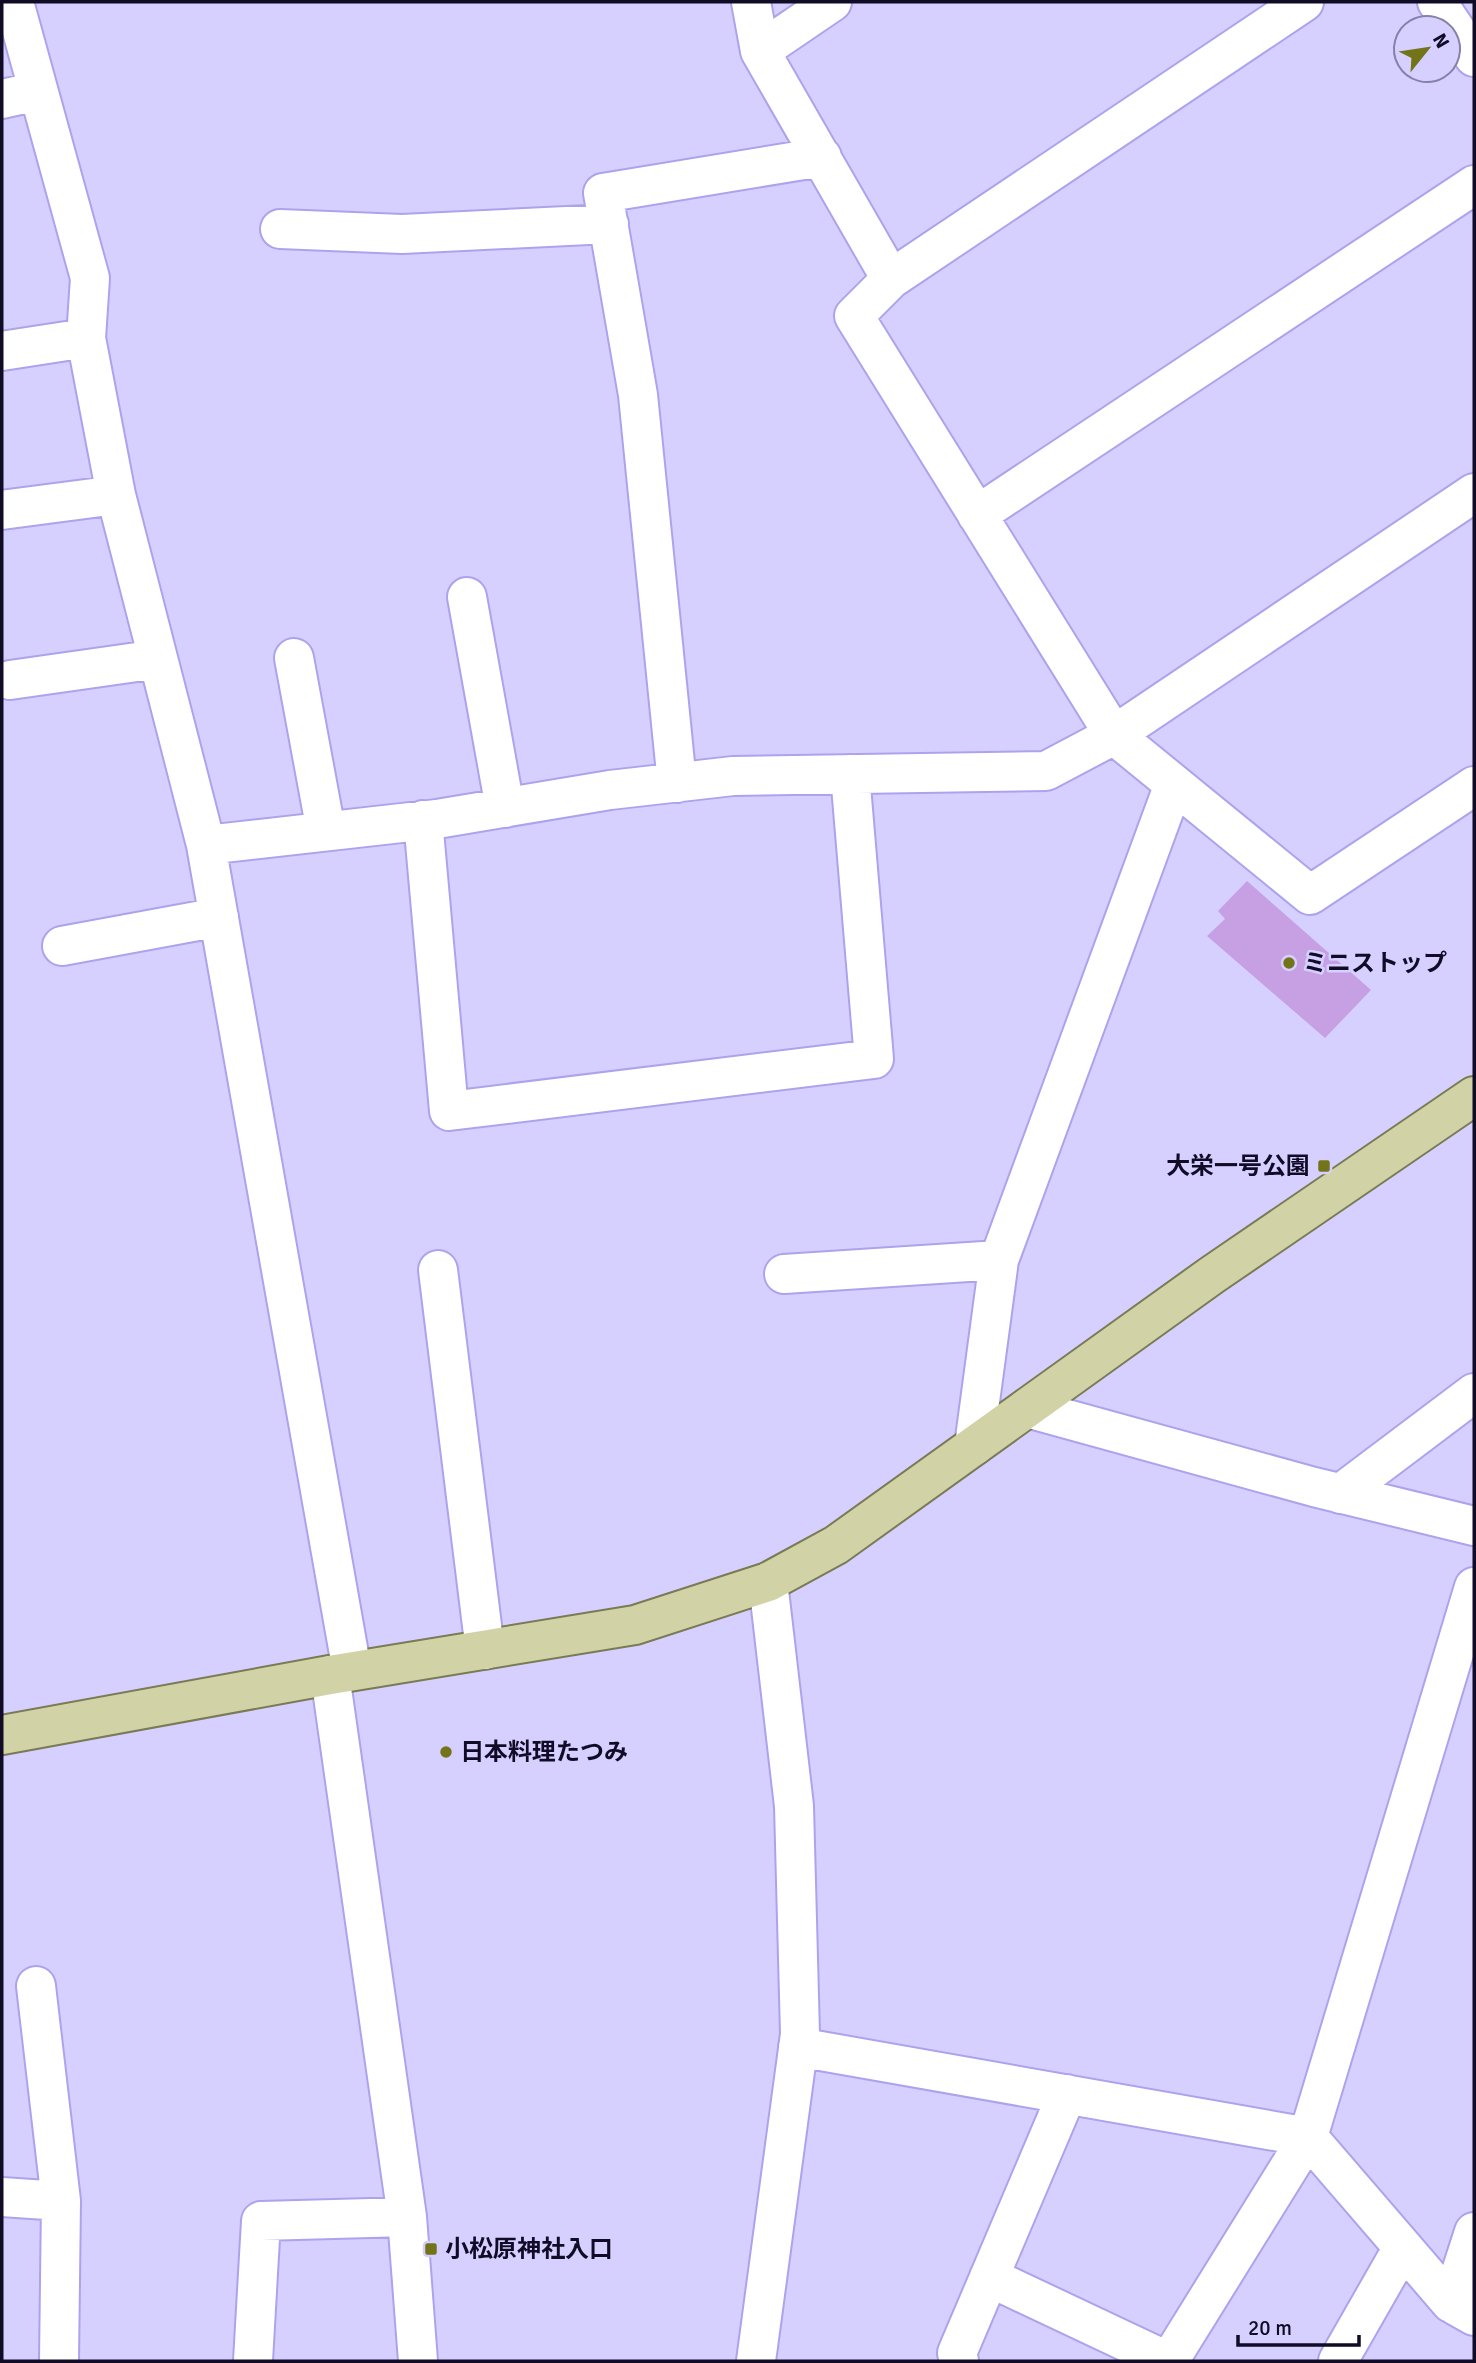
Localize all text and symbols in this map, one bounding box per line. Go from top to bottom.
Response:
north arrow [1392,14,1462,84]
text: N [1427,29,1455,53]
place label: ミニストップ [1303,948,1447,978]
marker: ミニストップ [1281,955,1297,971]
place label: 大栄一号公園 [1166,1151,1310,1181]
marker: 大栄一号公園 [1316,1158,1332,1174]
place label: 日本料理たつみ [460,1737,628,1767]
marker: 日本料理たつみ [438,1744,454,1760]
place label: 小松原神社入口 [445,2234,613,2264]
marker: 小松原神社入口 [423,2241,439,2257]
scale bar [1238,2304,1359,2348]
text: 20 m [1248,2315,1292,2341]

